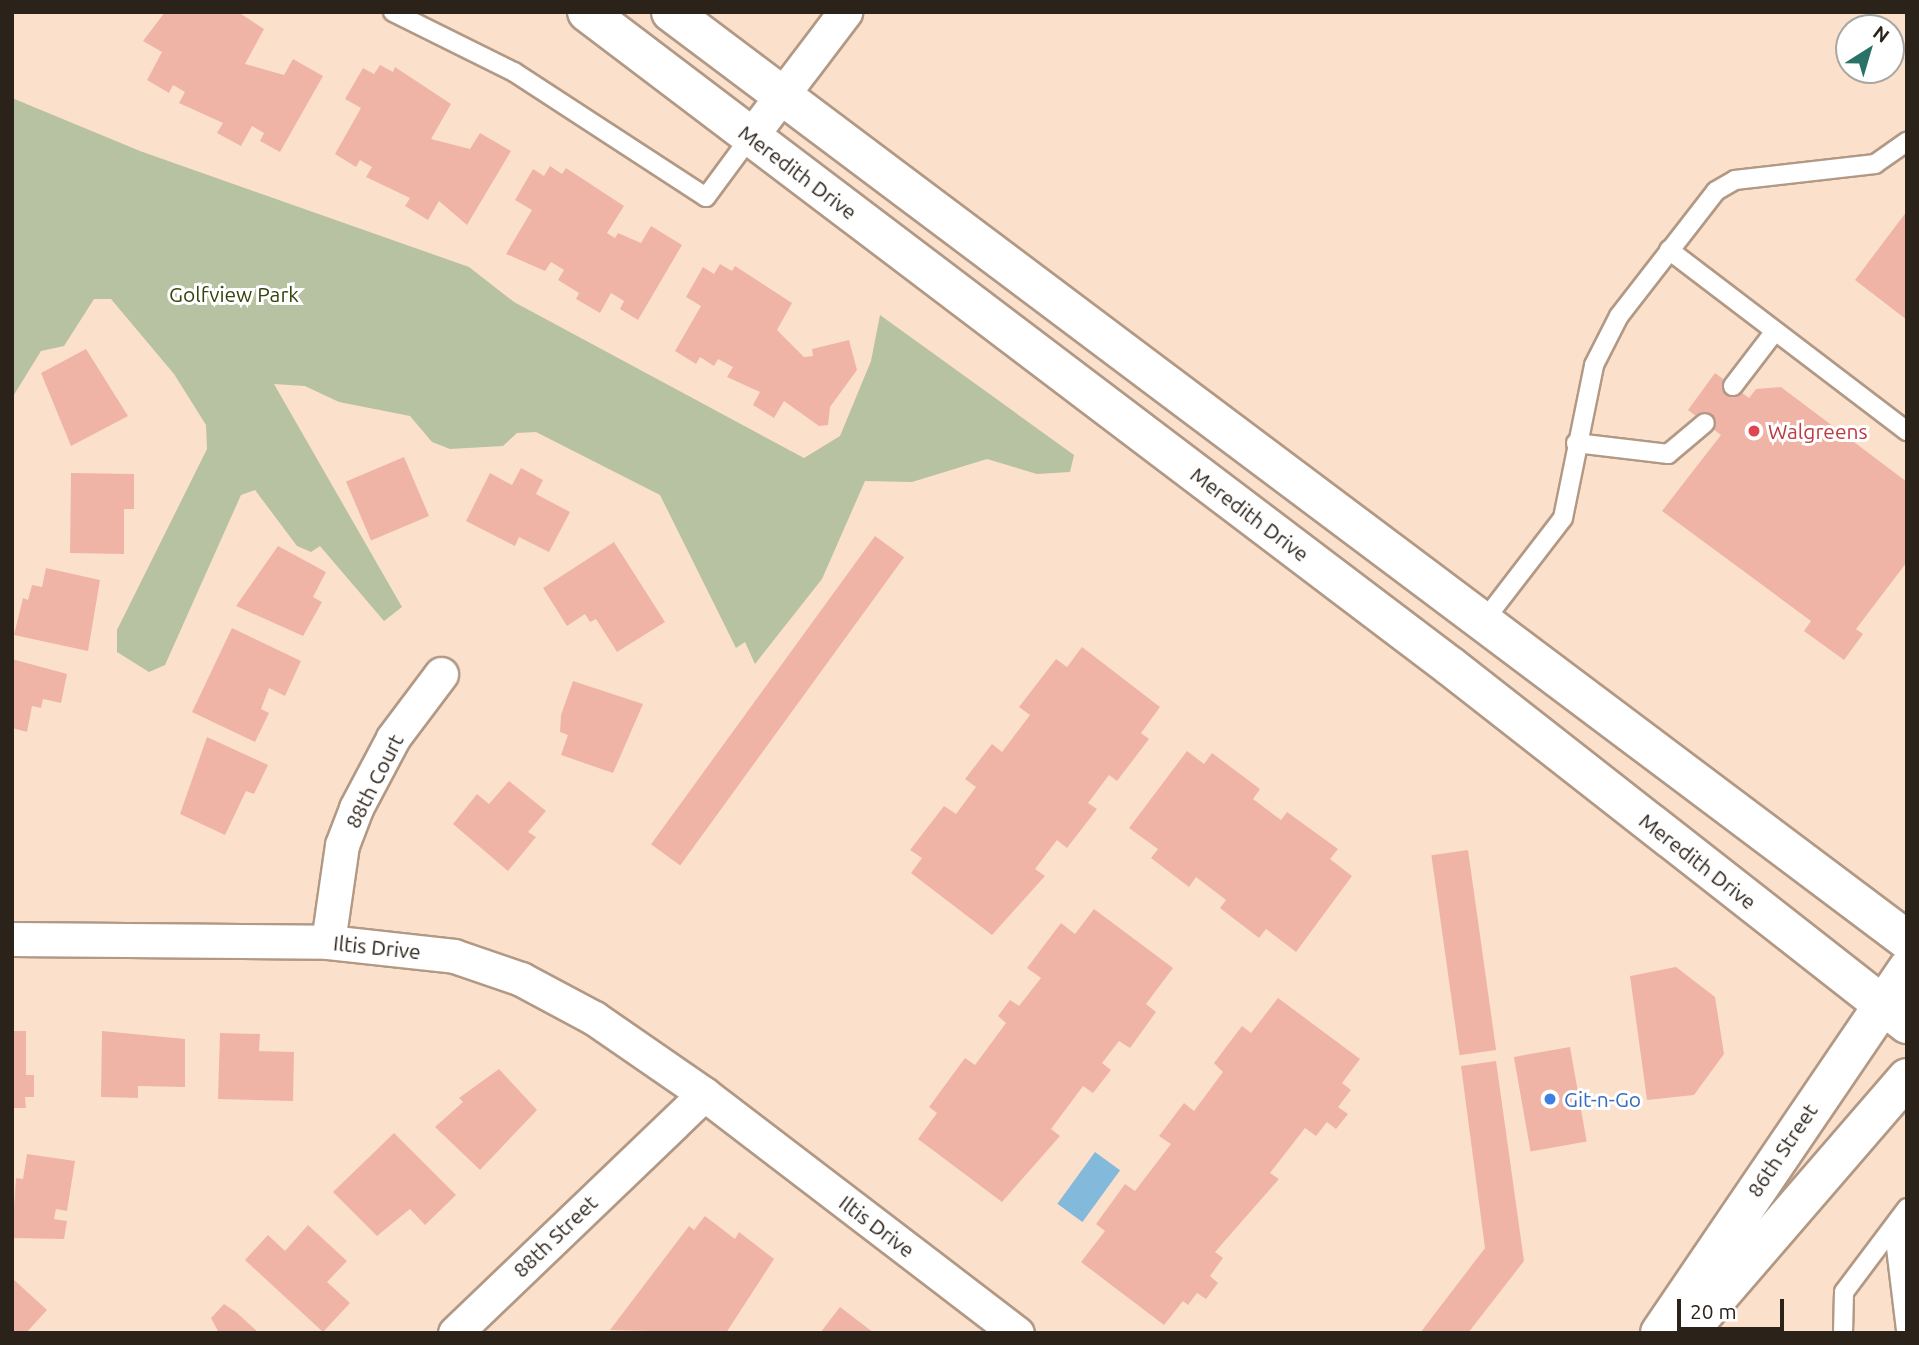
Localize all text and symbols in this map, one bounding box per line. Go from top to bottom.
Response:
north arrow [1835,14,1905,84]
text: N [1869,21,1894,47]
street label: Meredith Drive [734,119,862,225]
park label: Golfview Park [169,281,299,307]
place label: Walgreens [1768,418,1868,444]
marker: Walgreens [1746,423,1762,439]
street label: Meredith Drive [1186,461,1314,567]
street label: 88th Court [340,730,408,832]
street label: Meredith Drive [1635,808,1761,914]
street label: Iltis Drive [332,930,422,964]
place label: Git-n-Go [1564,1086,1641,1112]
marker: Git-n-Go [1542,1091,1558,1107]
street label: 86th Street [1742,1098,1822,1202]
street label: 88th Street [508,1190,602,1282]
street label: Iltis Drive [834,1190,920,1262]
scale bar [1681,1286,1788,1330]
text: 20 m [1690,1299,1737,1323]

